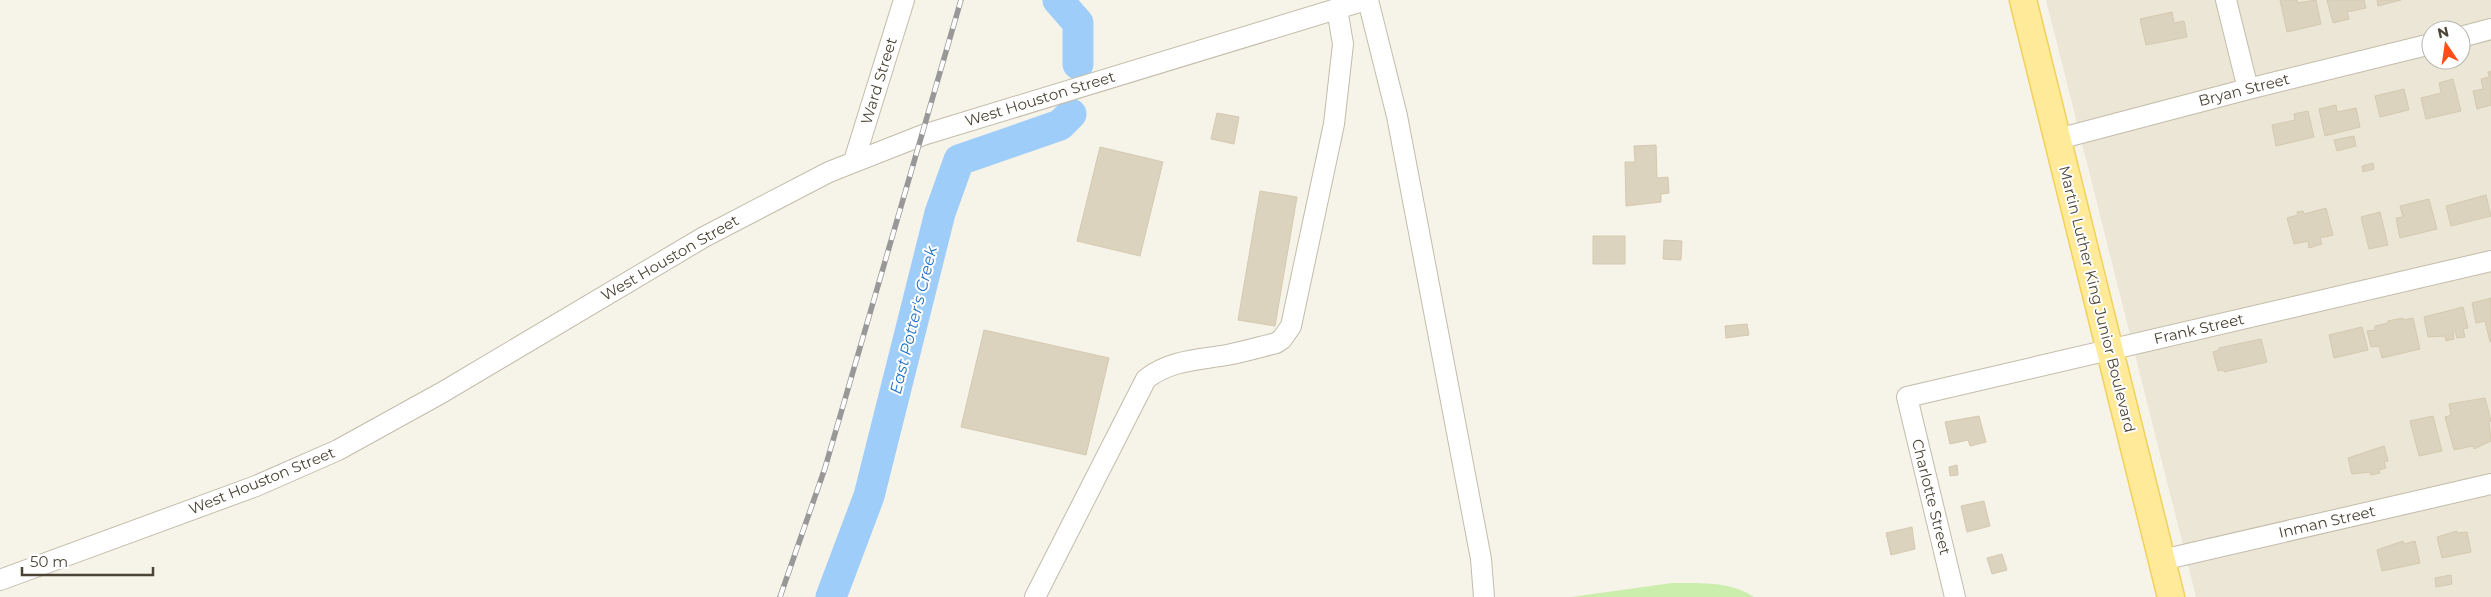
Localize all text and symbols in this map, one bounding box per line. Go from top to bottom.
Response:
north arrow [2421,20,2471,70]
text: N [2436,22,2451,42]
street label: Ward Street [856,35,901,127]
street label: West Houston Street [963,67,1117,130]
street label: Bryan Street [2196,69,2291,110]
street label: Martin Luther King Junior Boulevard [2055,164,2140,434]
street label: West Houston Street [598,210,742,305]
water label: East Potter's Creek [886,243,941,396]
street label: Frank Street [2152,309,2246,348]
street label: Charlotte Street [1908,437,1955,557]
street label: West Houston Street [186,443,338,519]
street label: Inman Street [2277,501,2377,542]
scale bar [22,544,154,576]
text: 50 m [30,552,68,571]

